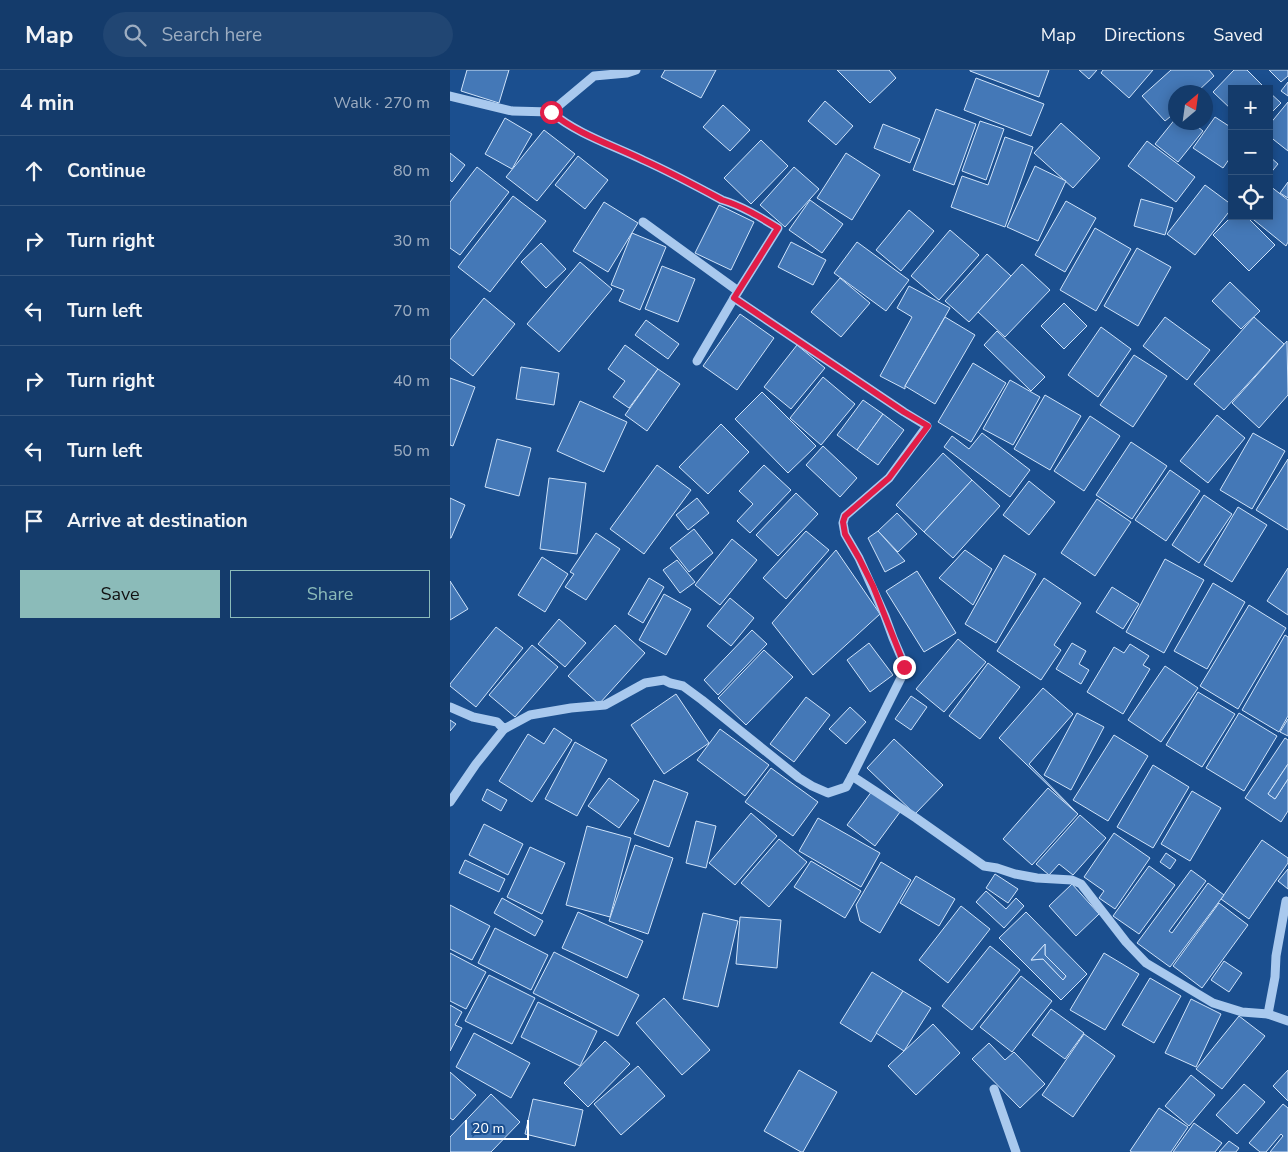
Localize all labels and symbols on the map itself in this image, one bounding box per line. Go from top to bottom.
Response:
north arrow [1168,85,1213,130]
route start [540,101,563,124]
route end [893,656,916,679]
scale bar [465,1117,529,1140]

